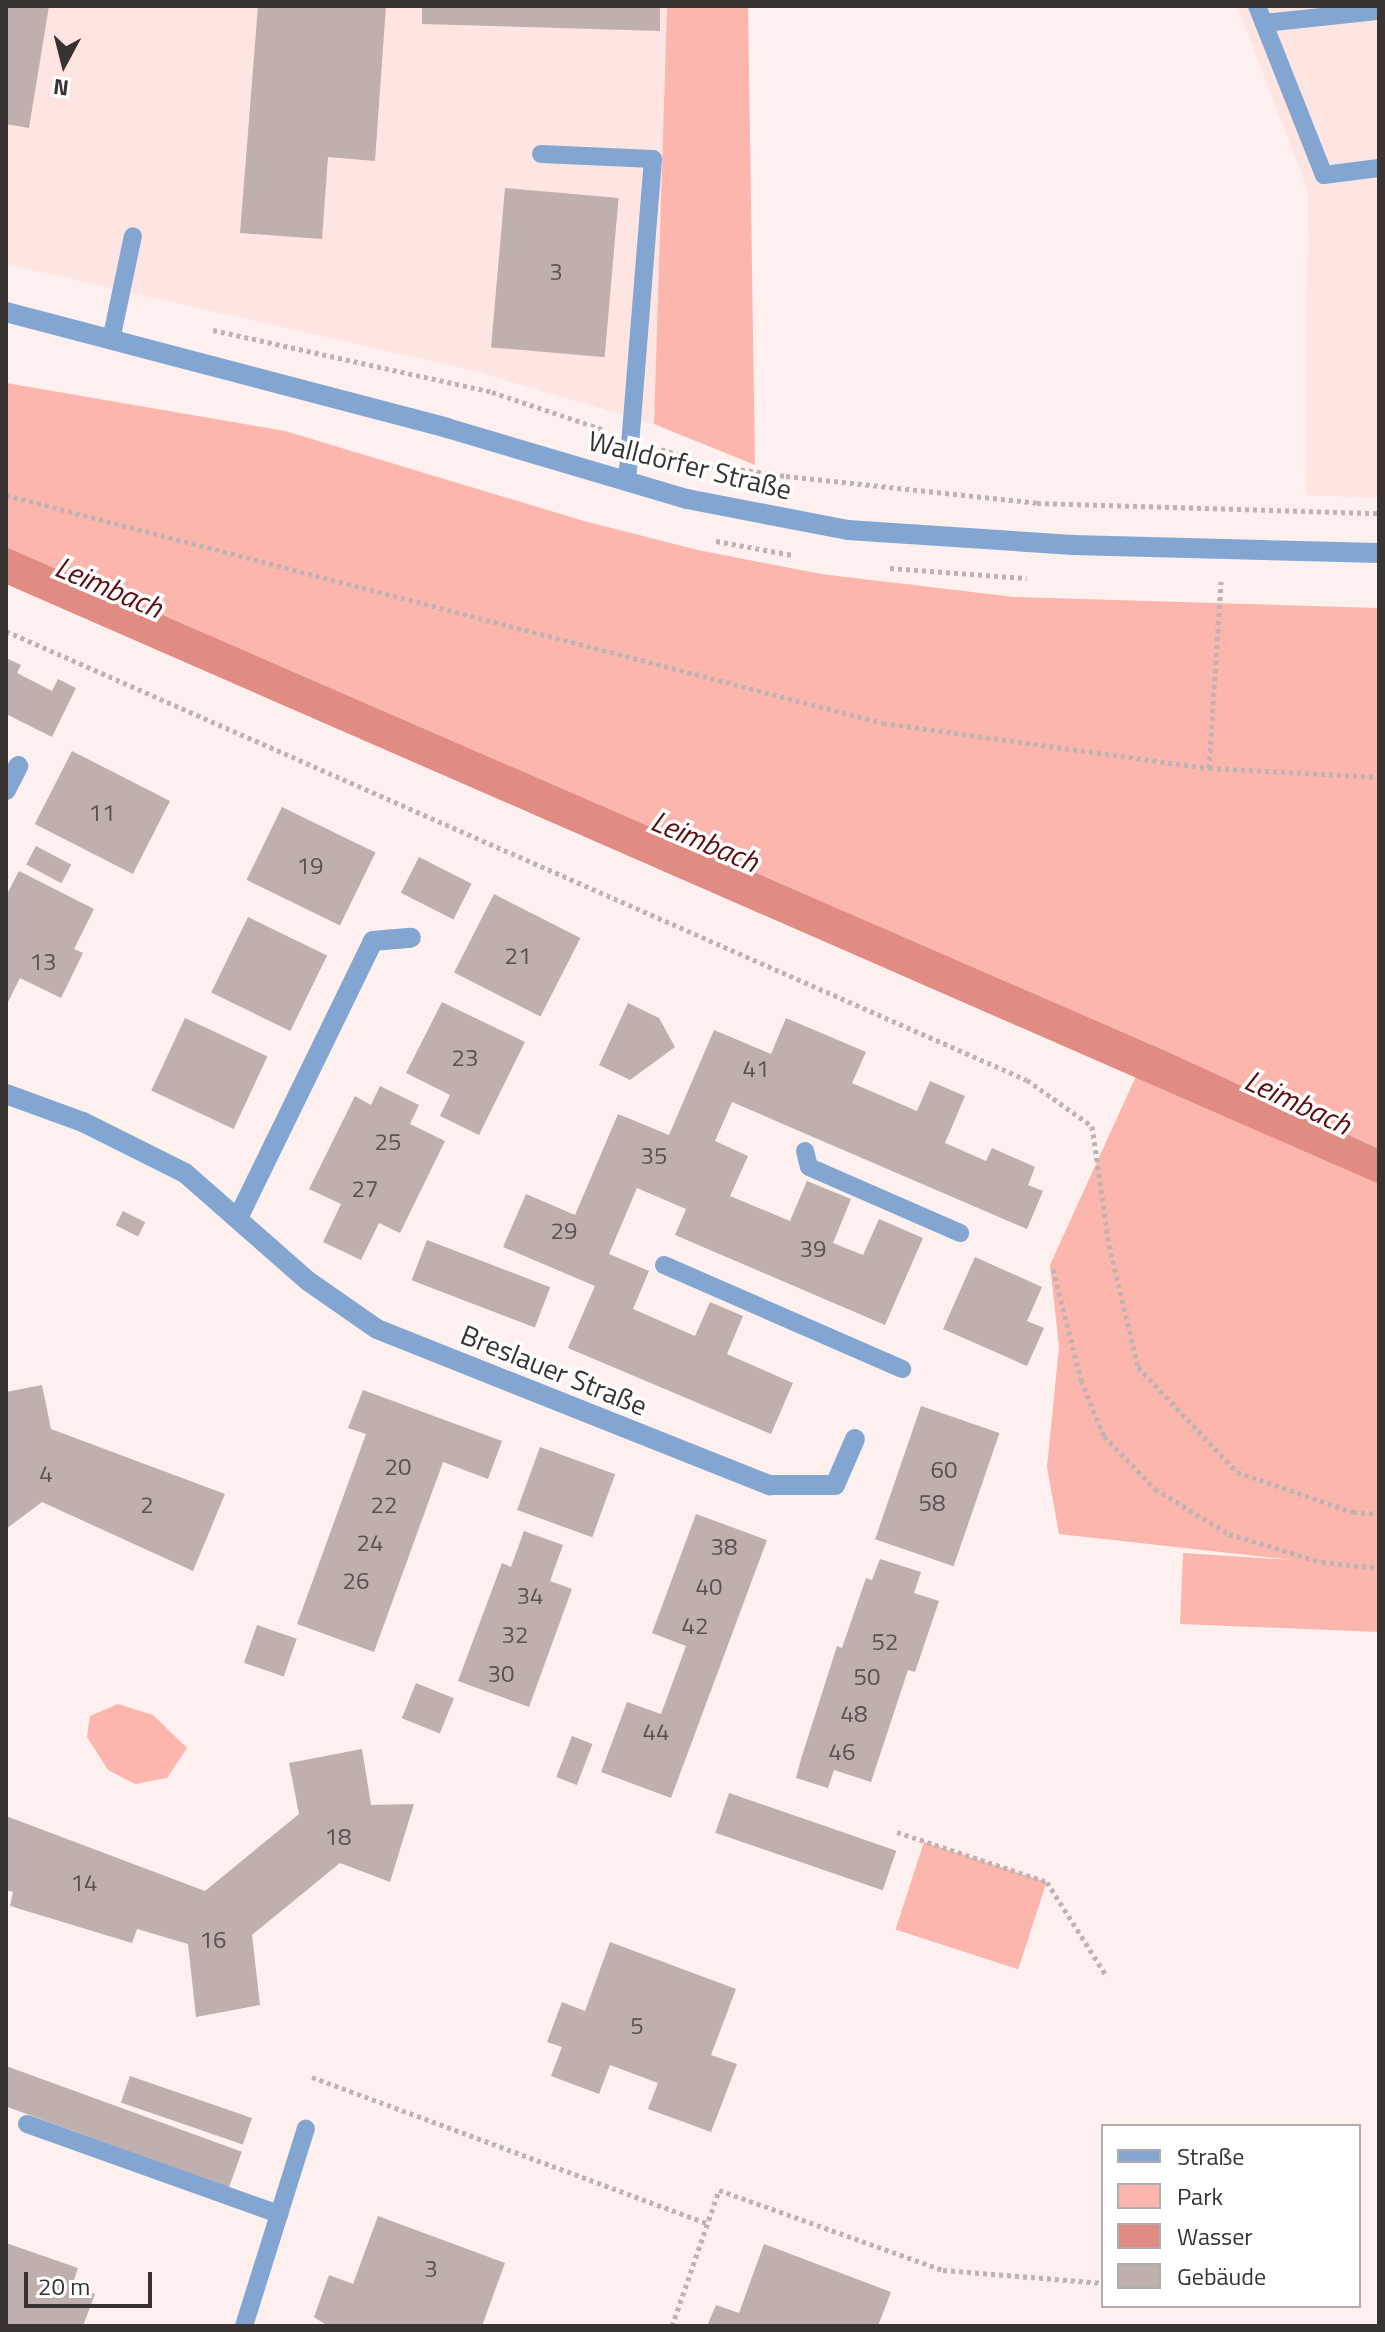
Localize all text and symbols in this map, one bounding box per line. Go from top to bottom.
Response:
north arrow [24,24,104,104]
text: N [51,70,71,106]
house number: 3 [549,258,563,286]
street label: Walldorfer Straße [585,424,795,506]
water label: Leimbach [50,548,168,626]
house number: 11 [89,799,115,827]
water label: Leimbach [646,802,764,880]
house number: 19 [297,852,323,880]
house number: 21 [505,942,531,970]
house number: 13 [30,948,56,976]
house number: 23 [452,1044,478,1072]
house number: 41 [743,1055,769,1083]
water label: Leimbach [1239,1062,1357,1142]
house number: 25 [375,1128,401,1156]
house number: 35 [641,1142,667,1170]
house number: 27 [352,1175,378,1203]
house number: 29 [551,1217,577,1245]
house number: 39 [800,1235,826,1263]
street label: Breslauer Straße [456,1317,652,1423]
house number: 20 [385,1453,411,1481]
house number: 60 [931,1456,957,1484]
house number: 4 [39,1460,53,1488]
house number: 58 [919,1489,945,1517]
house number: 2 [140,1491,154,1519]
house number: 22 [371,1491,397,1519]
house number: 24 [357,1529,383,1557]
house number: 38 [711,1533,737,1561]
house number: 26 [343,1567,369,1595]
house number: 40 [696,1573,722,1601]
house number: 34 [517,1582,543,1610]
house number: 42 [682,1612,708,1640]
house number: 32 [502,1621,528,1649]
house number: 52 [872,1628,898,1656]
house number: 30 [488,1660,514,1688]
house number: 50 [854,1663,880,1691]
house number: 48 [841,1700,867,1728]
house number: 44 [643,1718,669,1746]
house number: 46 [829,1738,855,1766]
house number: 18 [325,1823,351,1851]
house number: 14 [71,1869,97,1897]
house number: 16 [200,1926,226,1954]
house number: 5 [630,2012,644,2040]
legend [1101,2124,1361,2308]
text: Straße [1177,2138,1244,2174]
text: Park [1177,2178,1223,2214]
text: Wasser [1177,2218,1253,2254]
house number: 3 [424,2255,438,2283]
scale bar [28,2256,156,2306]
text: Gebäude [1177,2258,1266,2294]
text: 20 m [38,2268,90,2304]

